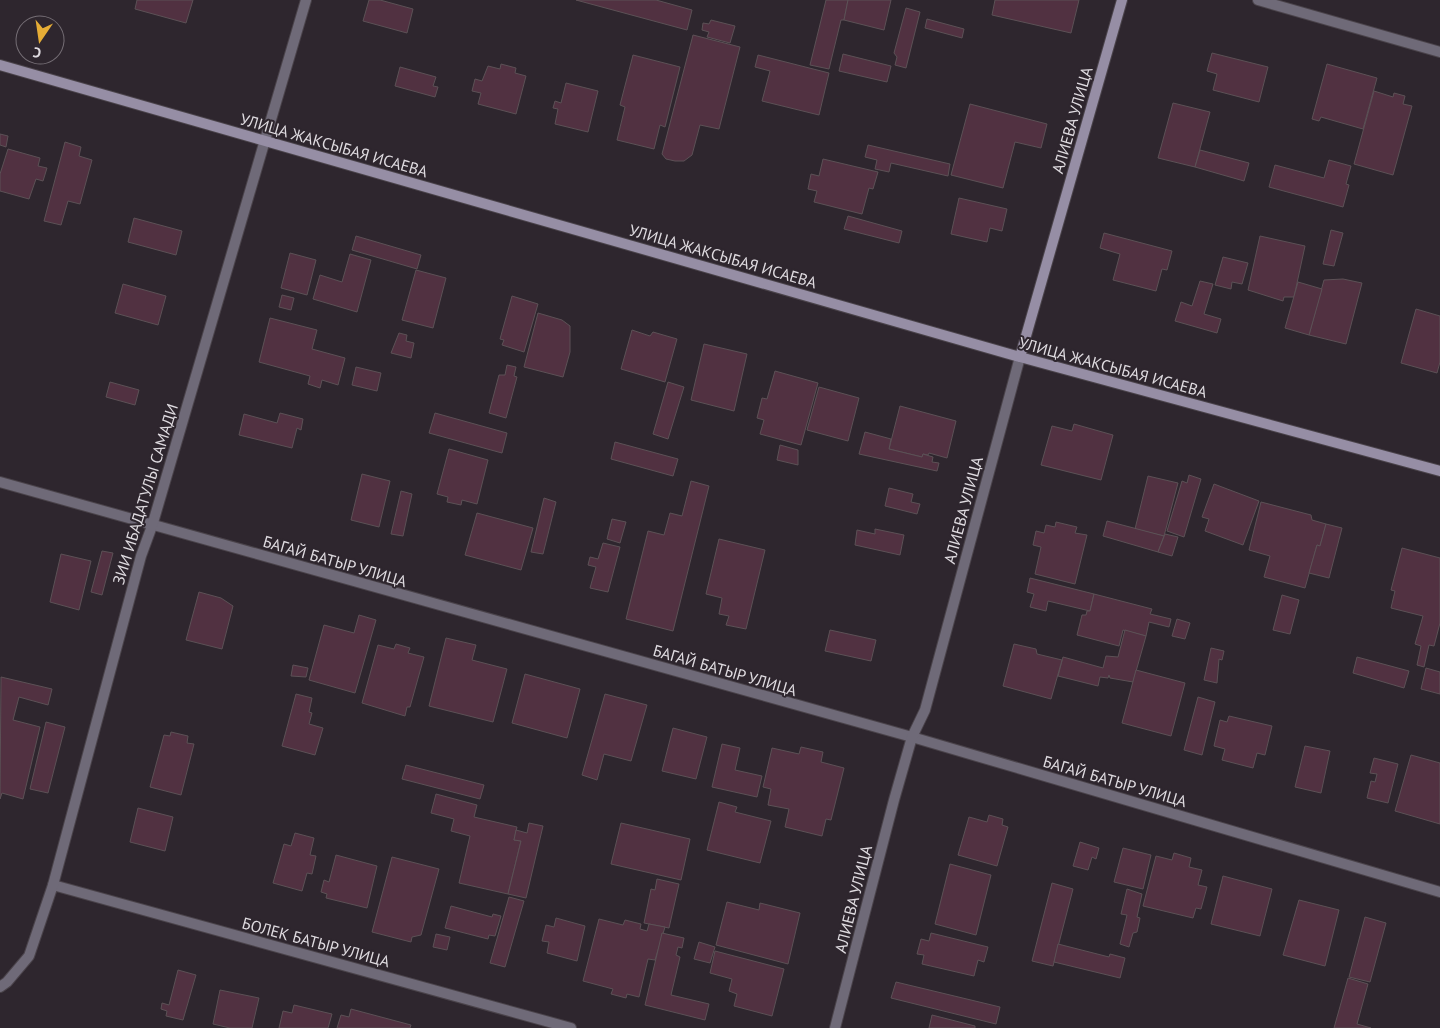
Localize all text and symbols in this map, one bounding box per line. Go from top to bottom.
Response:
north arrow [15,15,65,65]
text: С [31,43,43,62]
street label: АЛИЕВА УЛИЦА [1047,64,1097,176]
street label: УЛИЦА ЖАКСЫБАЯ ИСАЕВА [238,109,431,182]
street label: УЛИЦА ЖАКСЫБАЯ ИСАЕВА [627,220,820,293]
street label: УЛИЦА ЖАКСЫБАЯ ИСАЕВА [1017,332,1210,402]
street label: ЗИИ ИБАДАТУЛЫ САМАДИ [108,401,182,587]
street label: АЛИЕВА УЛИЦА [939,454,987,566]
street label: БАГАЙ БАТЫР УЛИЦА [261,531,410,591]
street label: БАГАЙ БАТЫР УЛИЦА [651,640,800,700]
street label: БАГАЙ БАТЫР УЛИЦА [1041,751,1190,811]
street label: АЛИЕВА УЛИЦА [830,843,876,955]
street label: БОЛЕК БАТЫР УЛИЦА [240,913,393,972]

